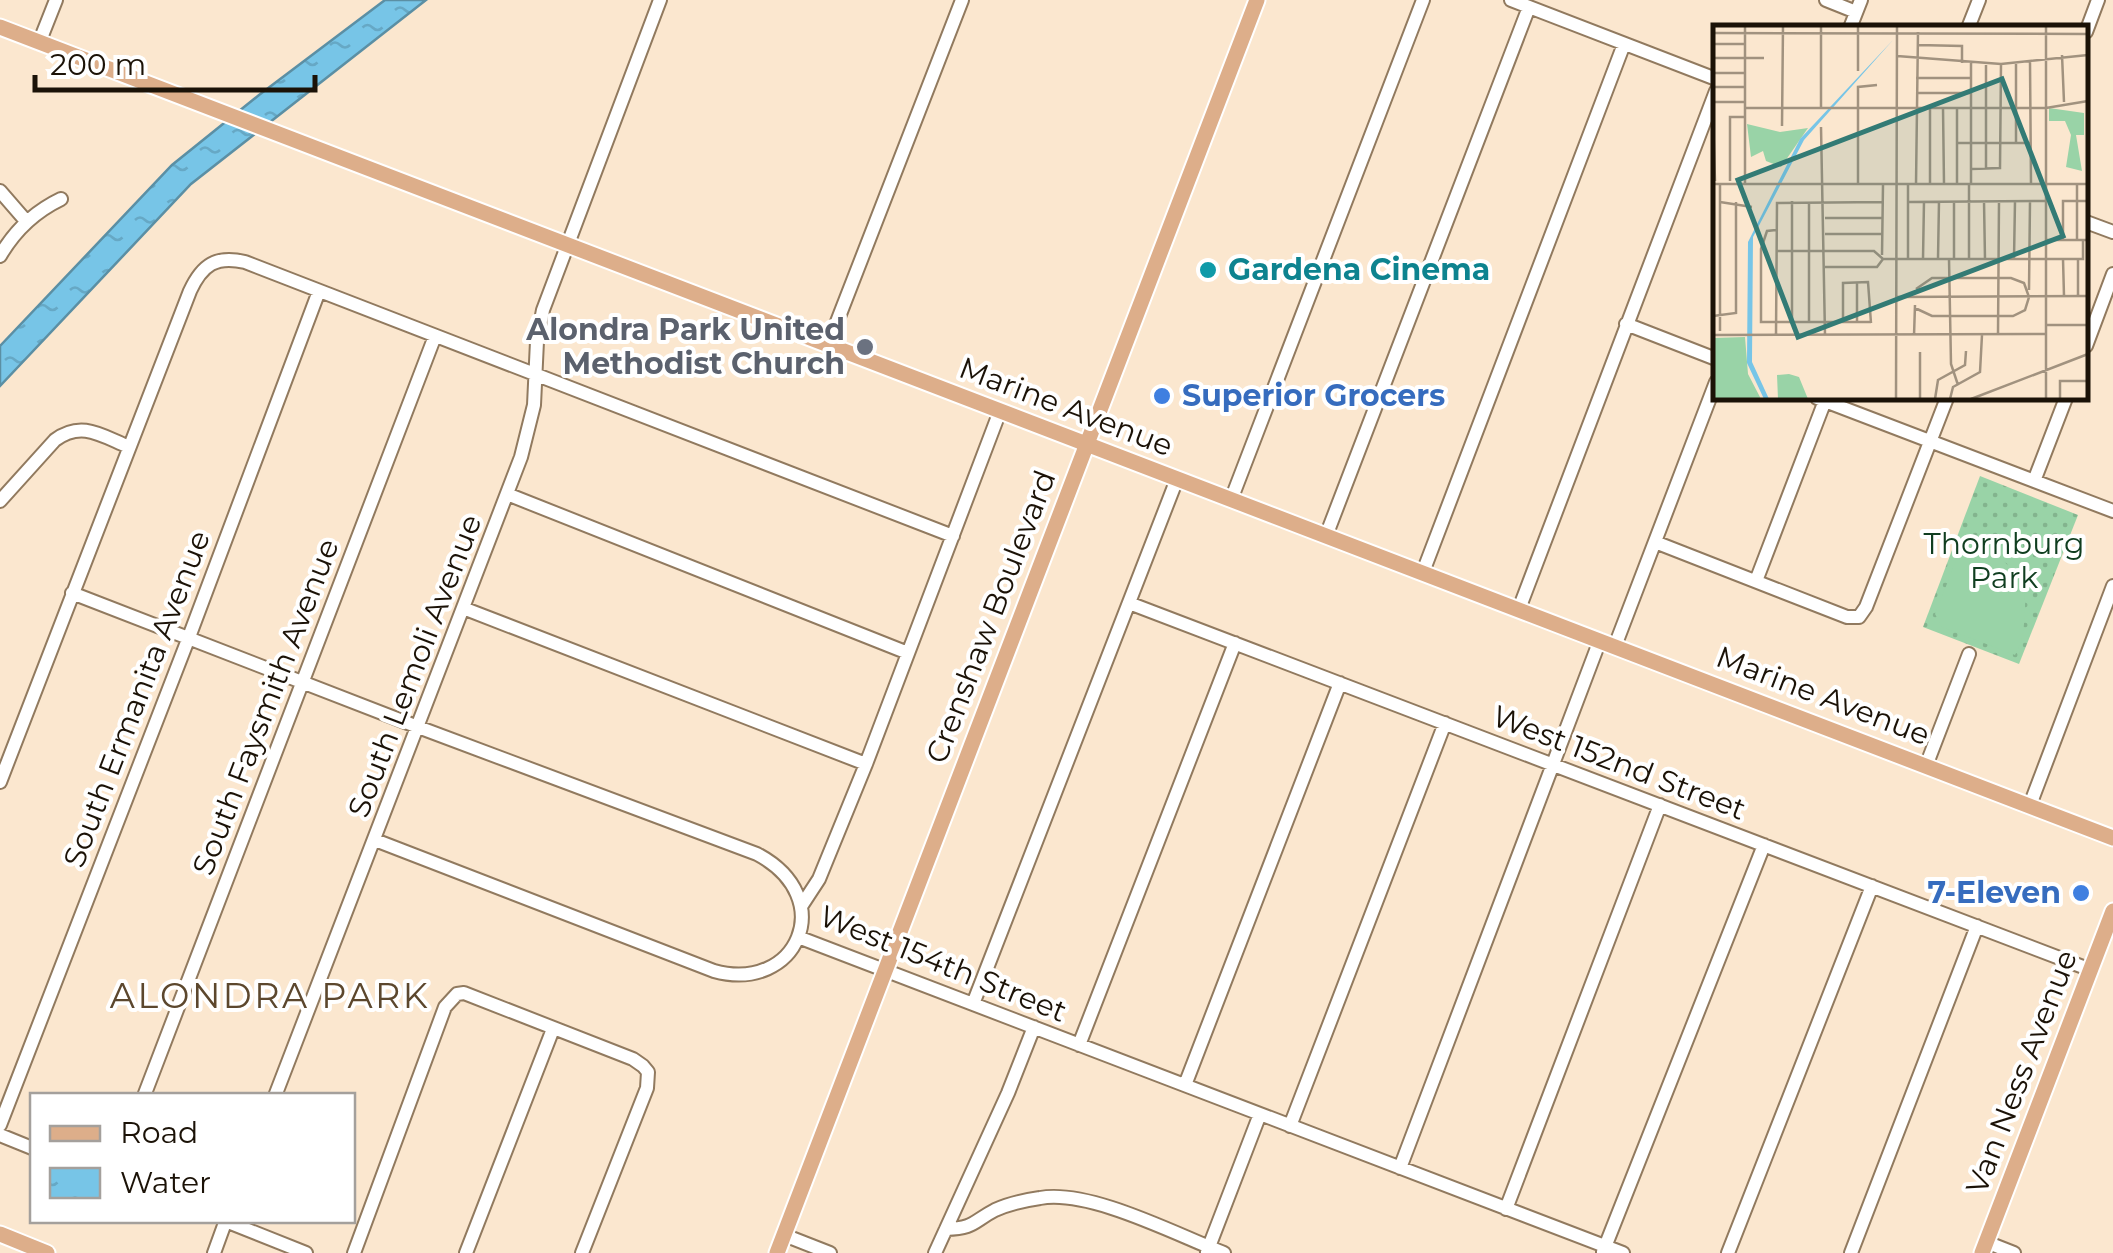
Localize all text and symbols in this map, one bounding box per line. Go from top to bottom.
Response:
inset map [1713,25,2088,400]
scale bar [35,30,315,92]
text: 200 m [50,46,146,83]
place label: Gardena Cinema [1228,251,1490,288]
marker: Gardena Cinema [1197,259,1219,281]
place label: Alondra Park United Methodist Church [525,311,845,382]
marker: Alondra Park United Methodist Church [854,336,876,358]
street label: Marine Avenue [954,349,1178,464]
place label: Superior Grocers [1182,377,1445,414]
marker: Superior Grocers [1151,385,1173,407]
street label: Crenshaw Boulevard [918,465,1063,768]
street label: South Lemoli Avenue [340,509,489,822]
street label: South Ermanita Avenue [55,525,218,872]
park label: Thornburg Park [1923,525,2085,596]
street label: South Faysmith Avenue [184,533,347,880]
street label: Marine Avenue [1711,638,1935,753]
street label: West 152nd Street [1487,697,1751,828]
place label: 7-Eleven [1927,874,2061,911]
marker: 7-Eleven [2070,882,2092,904]
street label: West 154th Street [814,897,1072,1030]
street label: Van Ness Avenue [1958,945,2085,1199]
district label: ALONDRA PARK [110,974,430,1017]
legend [30,1093,355,1223]
text: Road [120,1114,198,1151]
text: Water [120,1164,211,1201]

